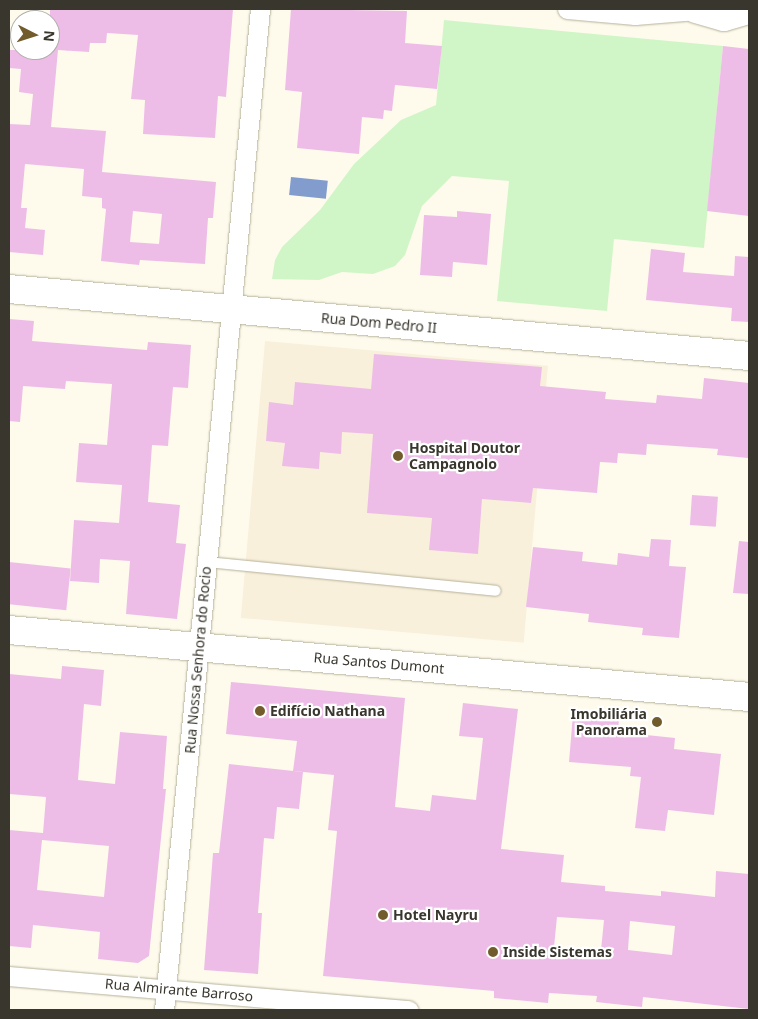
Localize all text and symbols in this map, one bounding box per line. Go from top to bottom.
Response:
north arrow [10,10,60,60]
text: N [39,30,59,43]
street label: Rua Dom Pedro II [320,310,438,336]
place label: Hospital Doutor Campagnolo [409,440,520,472]
marker: Hospital Doutor Campagnolo [391,449,405,463]
street label: Rua Nossa Senhora do Rocio [181,566,215,754]
street label: Rua Santos Dumont [313,649,445,677]
place label: Edifício Nathana [270,703,385,719]
marker: Edifício Nathana [254,705,266,717]
place label: Imobiliária Panorama [571,706,647,739]
marker: Imobiliária Panorama [651,716,663,728]
place label: Hotel Nayru [393,907,478,923]
marker: Hotel Nayru [377,909,389,921]
place label: Inside Sistemas [503,944,612,960]
marker: Inside Sistemas [487,946,499,958]
street label: Rua Almirante Barroso [104,975,254,1005]

